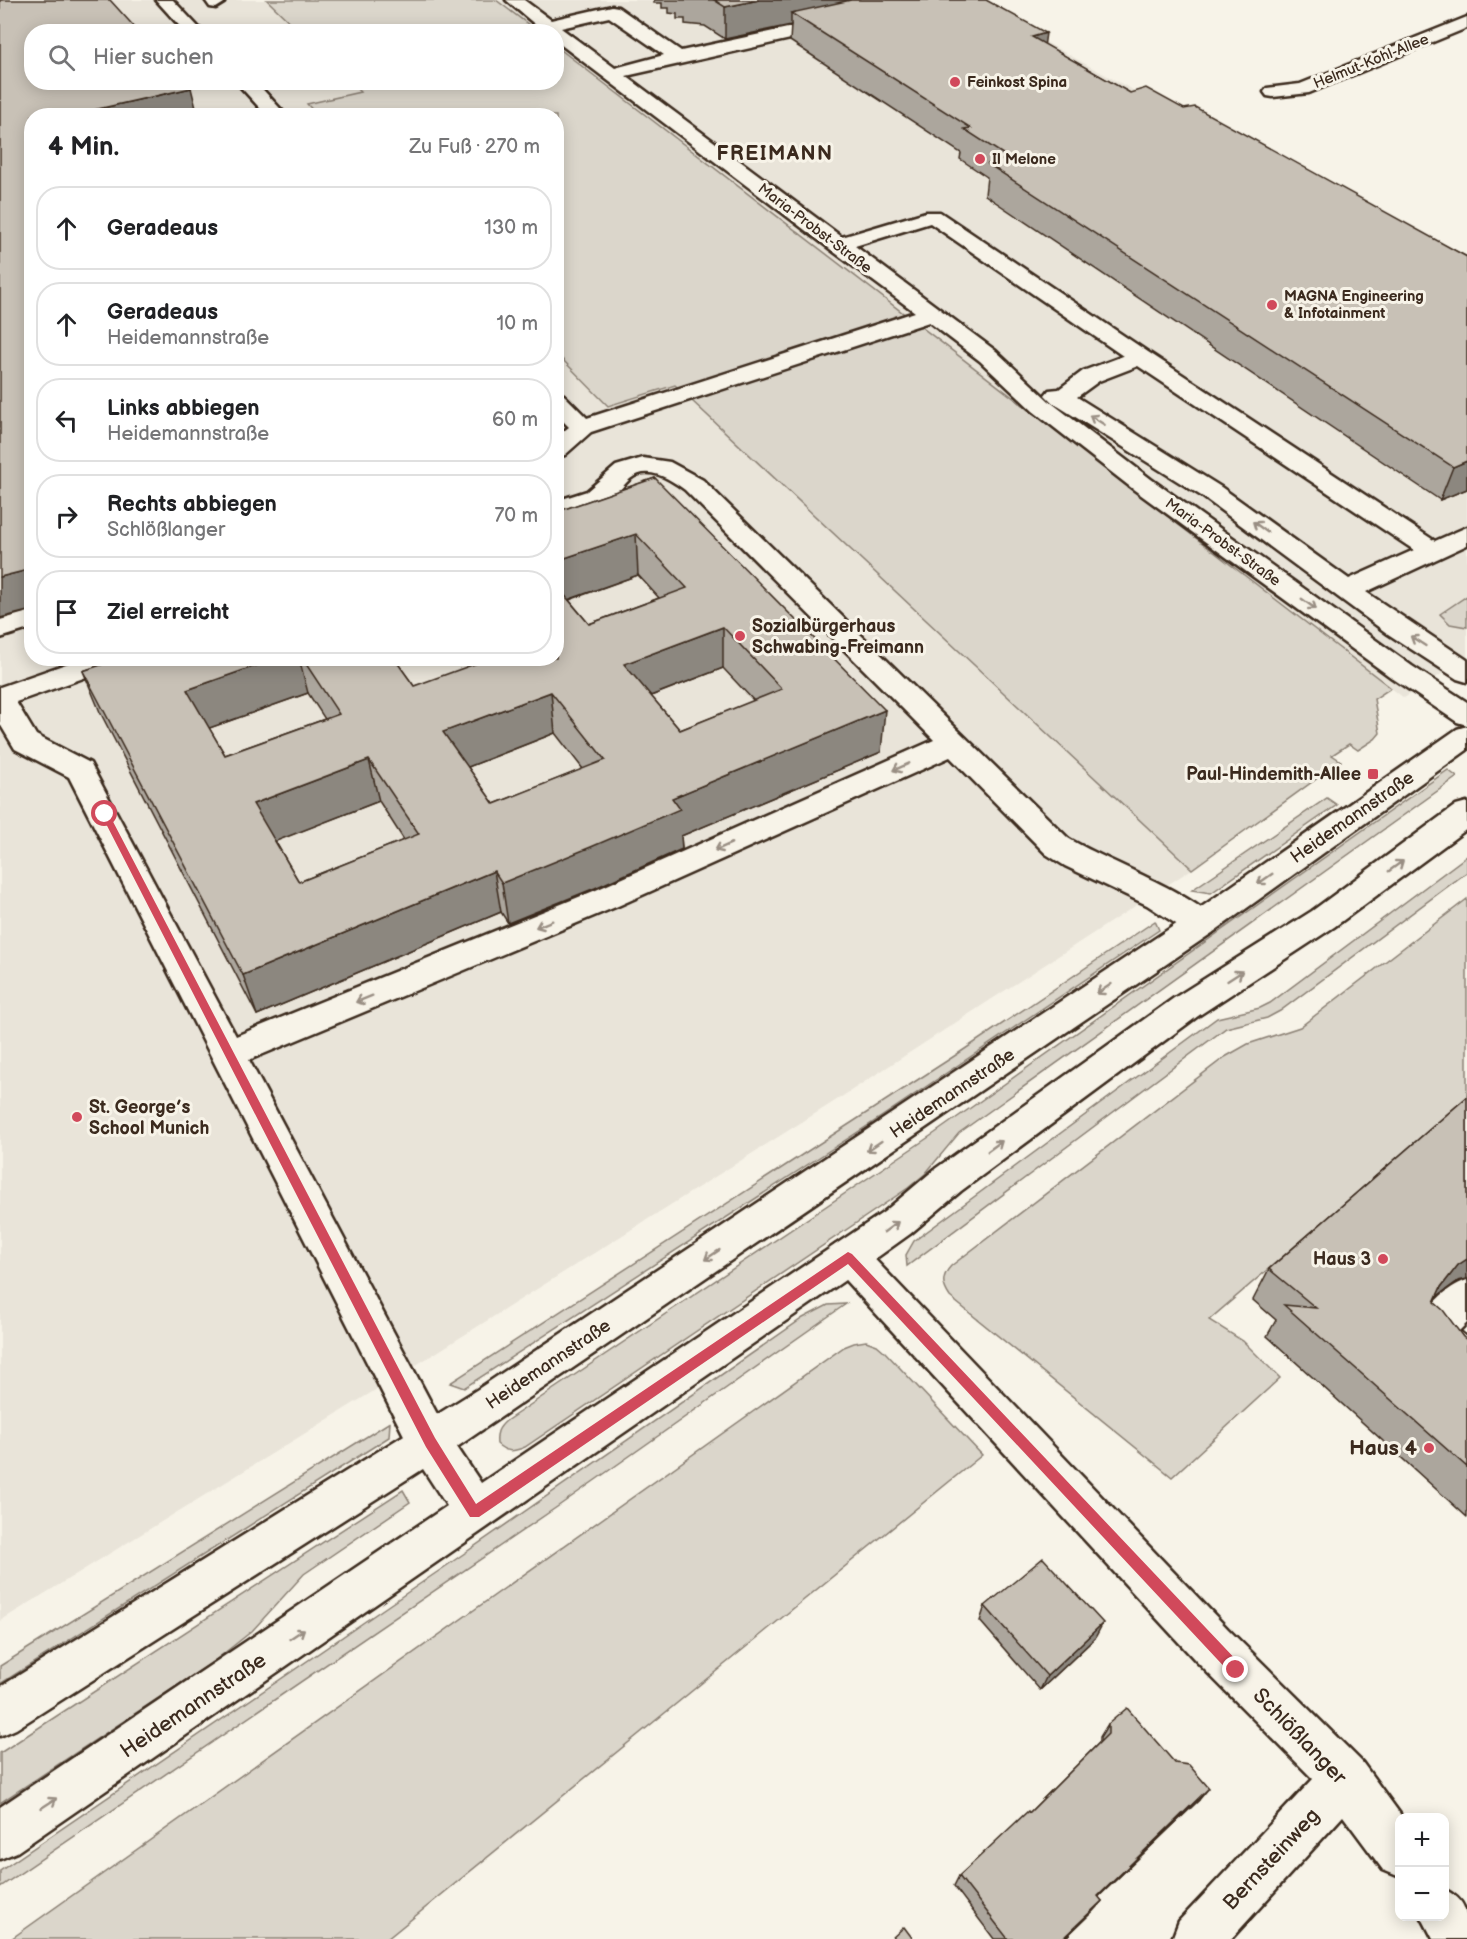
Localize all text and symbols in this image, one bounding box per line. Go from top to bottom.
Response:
search box [24,24,564,90]
street label: Helmut-Kohl-Allee [1311,30,1432,93]
icon: search [45,41,78,74]
text: Hier suchen [93,44,214,71]
place label: Feinkost Spina [967,73,1067,92]
marker: Feinkost Spina [948,75,962,89]
text: 4 Min. [48,132,119,163]
text: Zu Fuß · 270 m [409,135,540,159]
district label: FREIMANN [716,142,834,166]
place label: Il Melone [992,150,1056,169]
marker: Il Melone [973,152,987,166]
street label: Maria-Probst-Straße [754,179,876,278]
icon: ahead [50,212,83,245]
text: Geradeaus [107,215,218,242]
text: 130 m [484,216,538,240]
place label: MAGNA Engineering & Infotainment [1284,287,1424,323]
marker: MAGNA Engineering & Infotainment [1265,298,1279,312]
text: Geradeaus [107,299,218,326]
icon: ahead [50,308,83,341]
text: 10 m [497,312,538,336]
text: Heidemannstraße [107,326,269,350]
text: Links abbiegen [107,395,260,422]
icon: left [50,404,83,437]
text: 60 m [492,408,538,432]
one-way arrow [1089,414,1106,426]
text: Heidemannstraße [107,422,269,446]
text: Rechts abbiegen [107,491,277,518]
street label: Maria-Probst-Straße [1161,494,1284,591]
icon: right [50,500,83,533]
text: 70 m [494,504,538,528]
text: Schlößlanger [107,518,225,542]
one-way arrow [1252,521,1269,533]
icon: arrive [50,596,83,629]
one-way arrow [1300,598,1316,610]
text: Ziel erreicht [107,599,229,626]
place label: Sozialbürgerhaus Schwabing-Freimann [752,616,924,658]
marker: Sozialbürgerhaus Schwabing-Freimann [733,629,747,643]
one-way arrow [1410,635,1427,647]
one-way arrow [892,762,910,773]
place label: Paul-Hindemith-Allee [1186,764,1361,785]
street label: Heidemannstraße [1287,767,1418,868]
marker: Paul-Hindemith-Allee [1366,767,1380,781]
route start [91,800,117,826]
one-way arrow [714,841,732,853]
one-way arrow [1387,859,1403,872]
one-way arrow [1257,873,1274,885]
one-way arrow [535,919,554,930]
one-way arrow [1226,970,1243,982]
one-way arrow [1097,983,1113,995]
one-way arrow [355,994,373,1005]
street label: Heidemannstraße [886,1044,1019,1143]
place label: St. George’s School Munich [89,1097,209,1139]
marker: St. George’s School Munich [70,1110,84,1124]
one-way arrow [866,1140,882,1152]
one-way arrow [987,1140,1003,1152]
one-way arrow [882,1221,898,1233]
one-way arrow [704,1249,721,1261]
place label: Haus 3 [1313,1249,1371,1270]
marker: Haus 3 [1376,1252,1390,1266]
street label: Heidemannstraße [482,1315,615,1414]
place label: Haus 4 [1349,1436,1418,1461]
marker: Haus 4 [1422,1441,1436,1455]
one-way arrow [288,1628,305,1640]
street label: Heidemannstraße [116,1647,271,1763]
route end [1222,1656,1248,1682]
street label: Schlößlanger [1248,1683,1352,1790]
one-way arrow [40,1797,57,1809]
street label: Bernsteinweg [1218,1803,1325,1915]
map controls [1395,1813,1449,1921]
button: + [1395,1813,1449,1867]
button: − [1395,1867,1449,1921]

